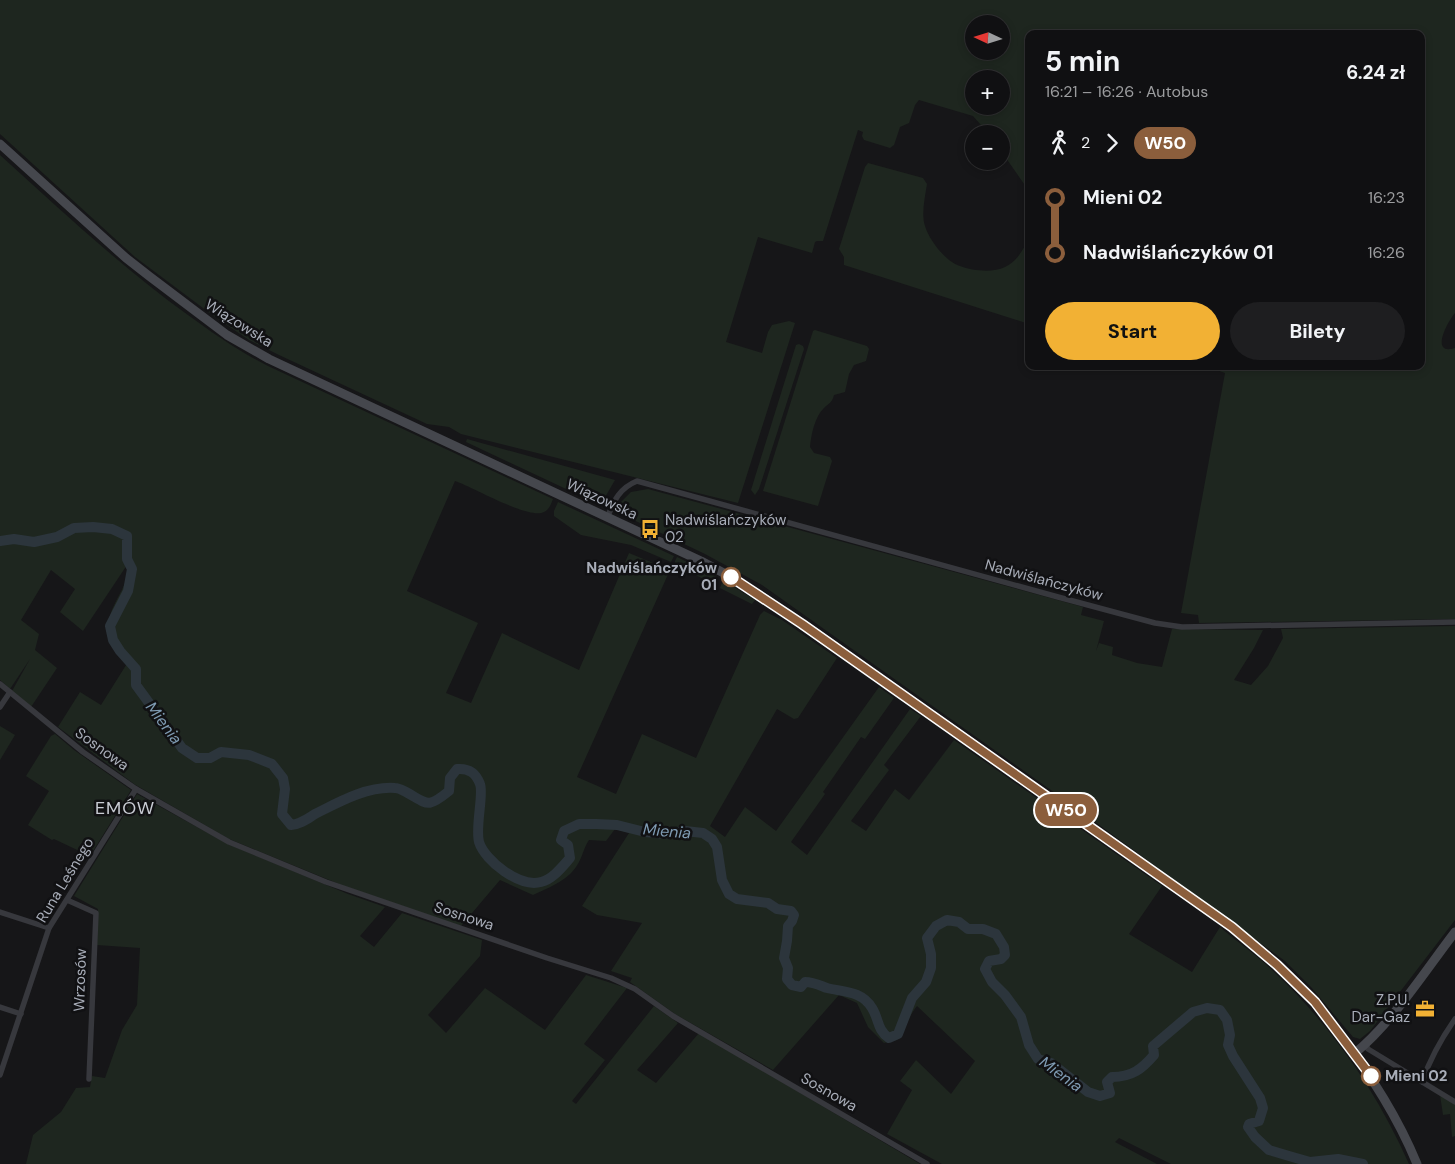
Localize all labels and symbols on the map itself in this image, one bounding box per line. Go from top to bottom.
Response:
north arrow [965,15,1010,60]
street label: Wiązowska [201,294,277,352]
street label: Wiązowska [563,474,641,524]
place label: Nadwiślańczyków 02 [665,510,787,547]
bus stop icon: Nadwiślańczyków 02 [639,518,661,540]
street label: Nadwiślańczyków [983,555,1106,606]
place label: Nadwiślańczyków 01 [586,558,718,595]
marker: Nadwiślańczyków 01 [721,567,741,587]
water label: Mienia [141,697,187,749]
street label: Sosnowa [71,723,133,775]
line badge: W50 [1037,794,1095,826]
district label: EMÓW [95,796,155,820]
water label: Mienia [642,818,692,844]
street label: Runa Leśnego [32,834,98,926]
street label: Sosnowa [432,897,496,935]
street label: Wrzosów [69,948,91,1012]
place label: Z.P.U. Dar-Gaz [1351,990,1410,1027]
office icon: Z.P.U. Dar-Gaz [1414,998,1436,1020]
water label: Mienia [1035,1051,1087,1097]
marker: Mieni 02 [1361,1066,1381,1086]
place label: Mieni 02 [1385,1066,1448,1086]
street label: Sosnowa [797,1068,861,1116]

